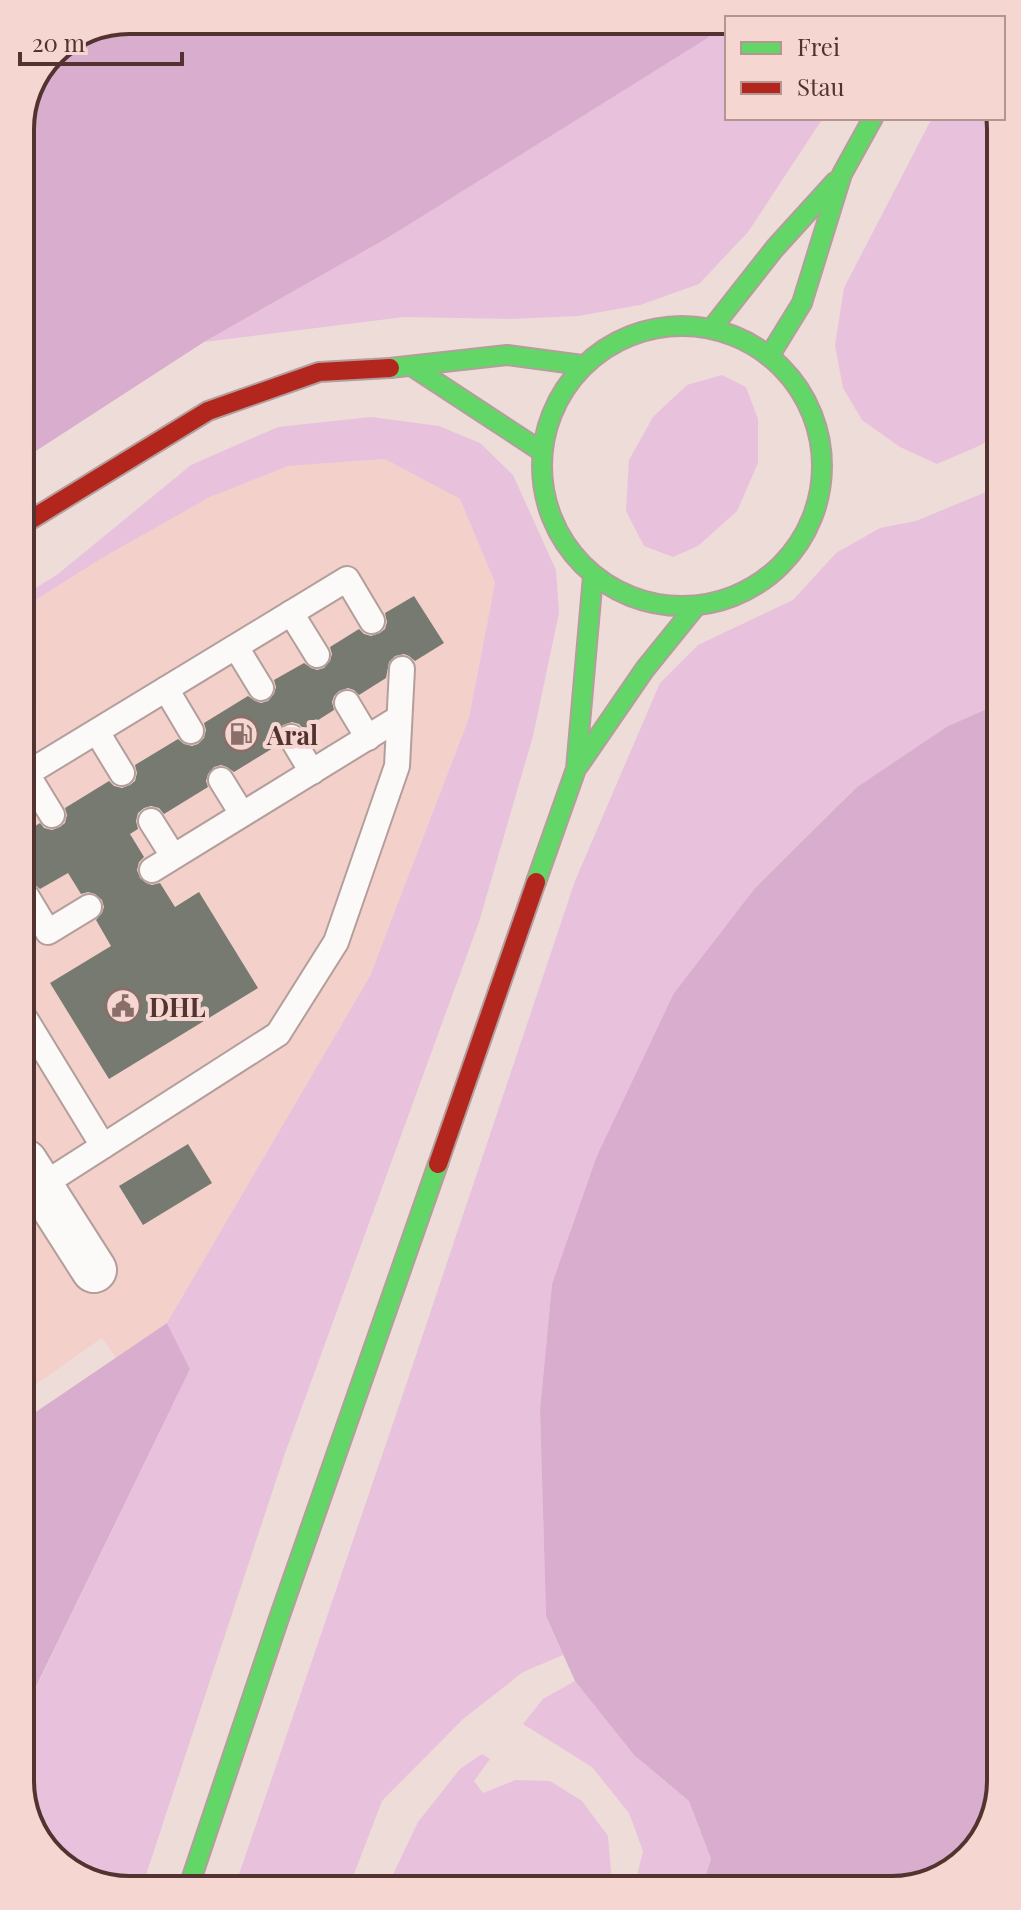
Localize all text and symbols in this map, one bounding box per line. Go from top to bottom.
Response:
scale bar [20,16,182,66]
legend [725,16,1005,120]
text: 20 m [32,26,85,58]
text: Frei [797,30,840,62]
text: Stau [797,70,844,102]
fuel station icon: Aral [222,715,260,753]
place label: Aral [266,717,318,752]
public building icon: DHL [104,987,142,1025]
place label: DHL [149,989,206,1024]

